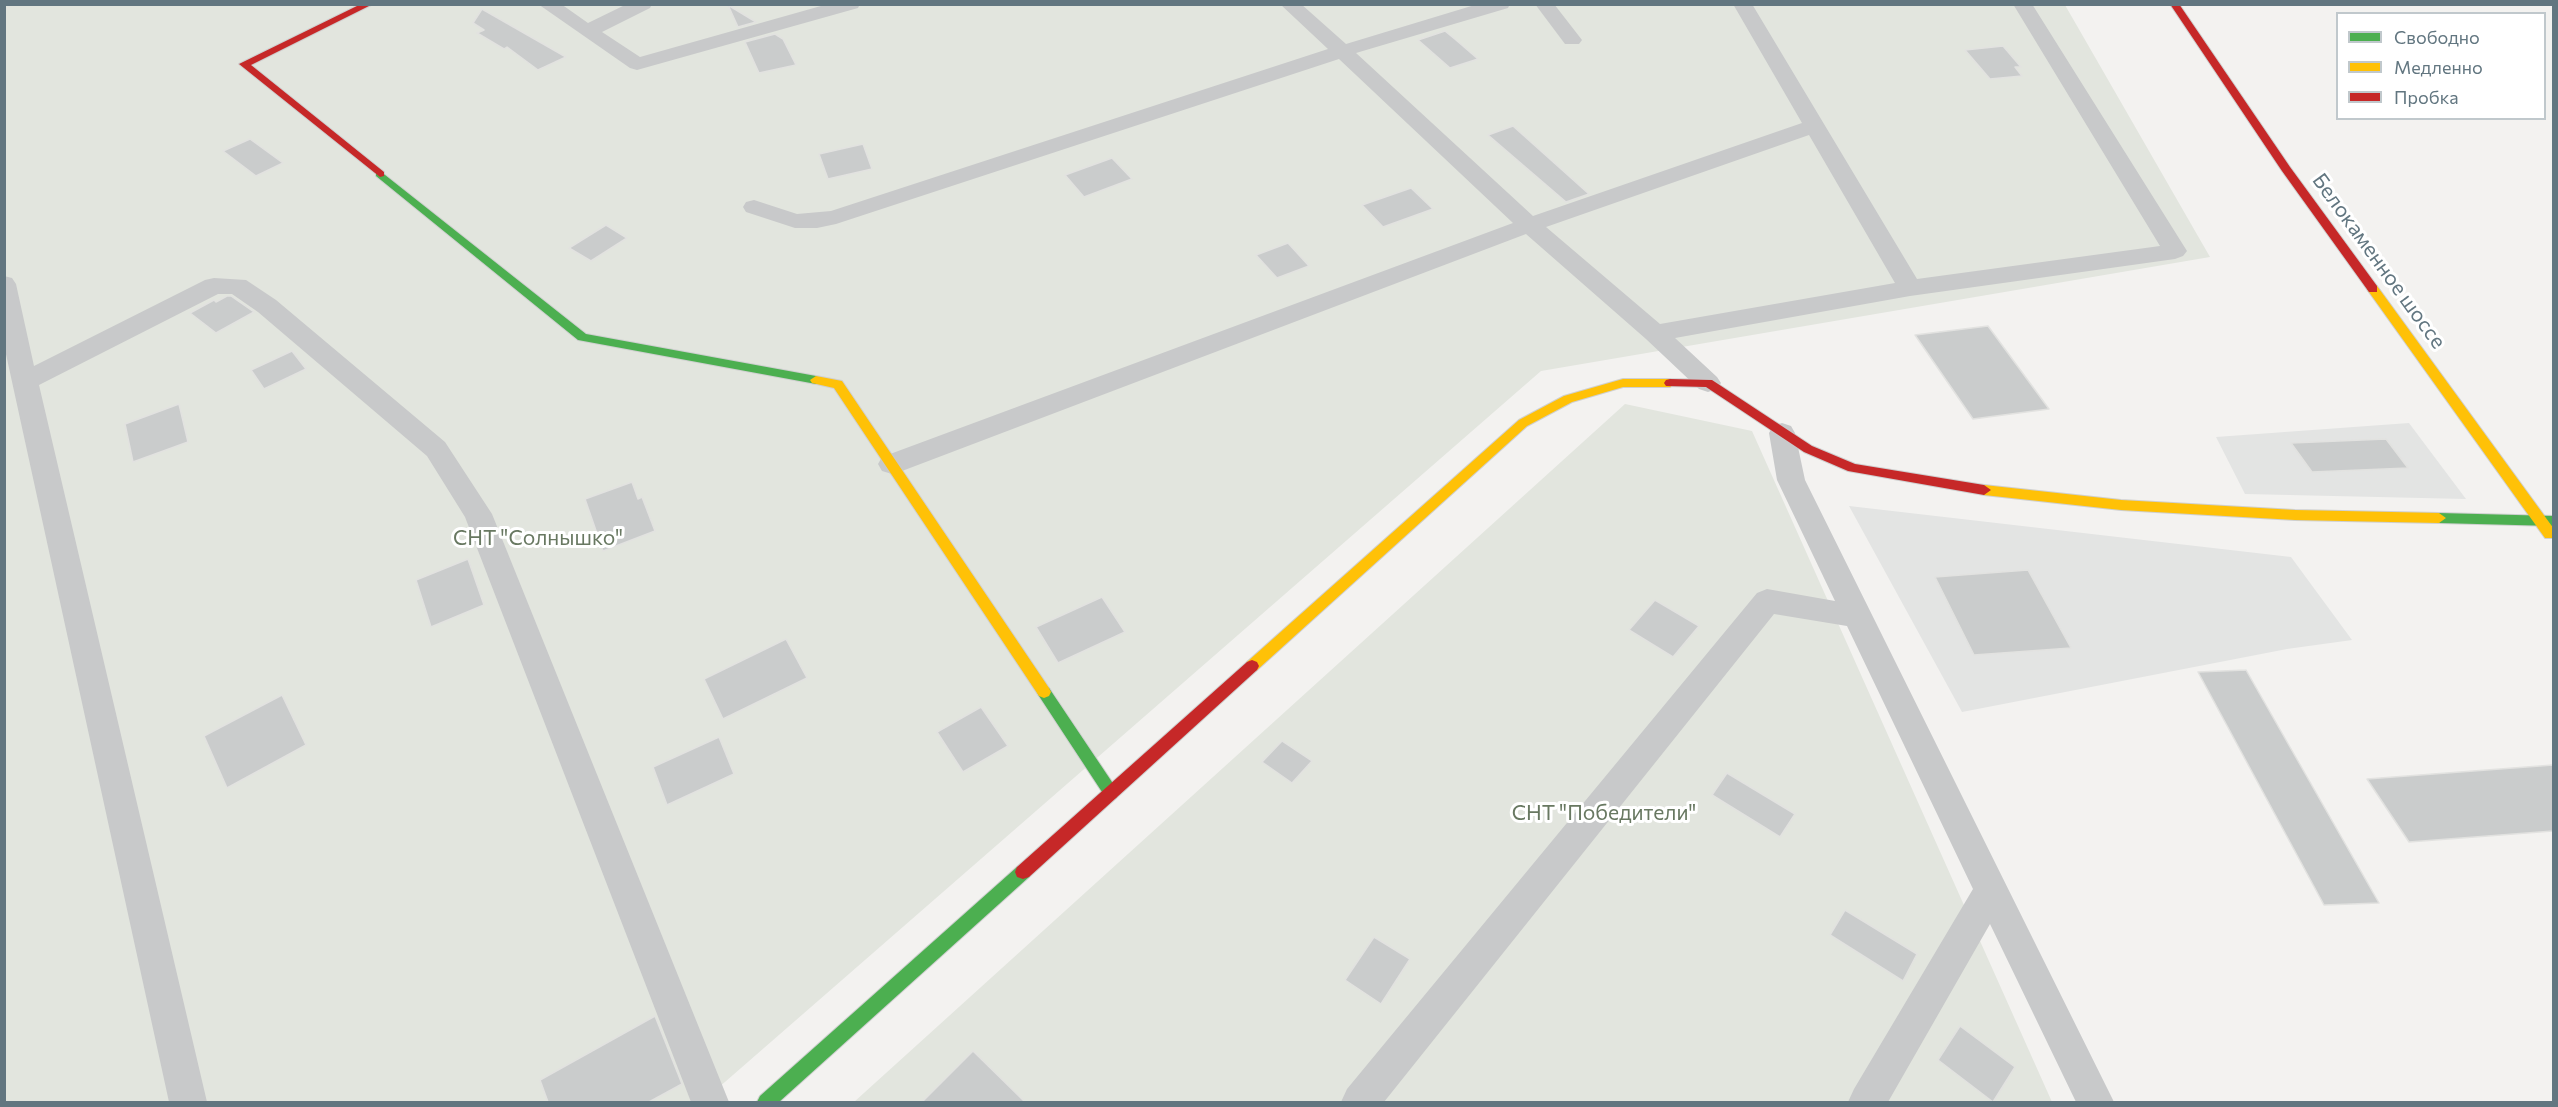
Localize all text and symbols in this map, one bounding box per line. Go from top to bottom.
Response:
legend [2336,12,2546,120]
text: Свободно [2394,26,2480,48]
text: Медленно [2394,56,2483,78]
text: Пробка [2394,86,2459,108]
street label: Белокаменное шоссе [2307,168,2451,354]
park label: СНТ "Солнышко" [453,525,623,551]
park label: СНТ "Победители" [1512,800,1696,826]

